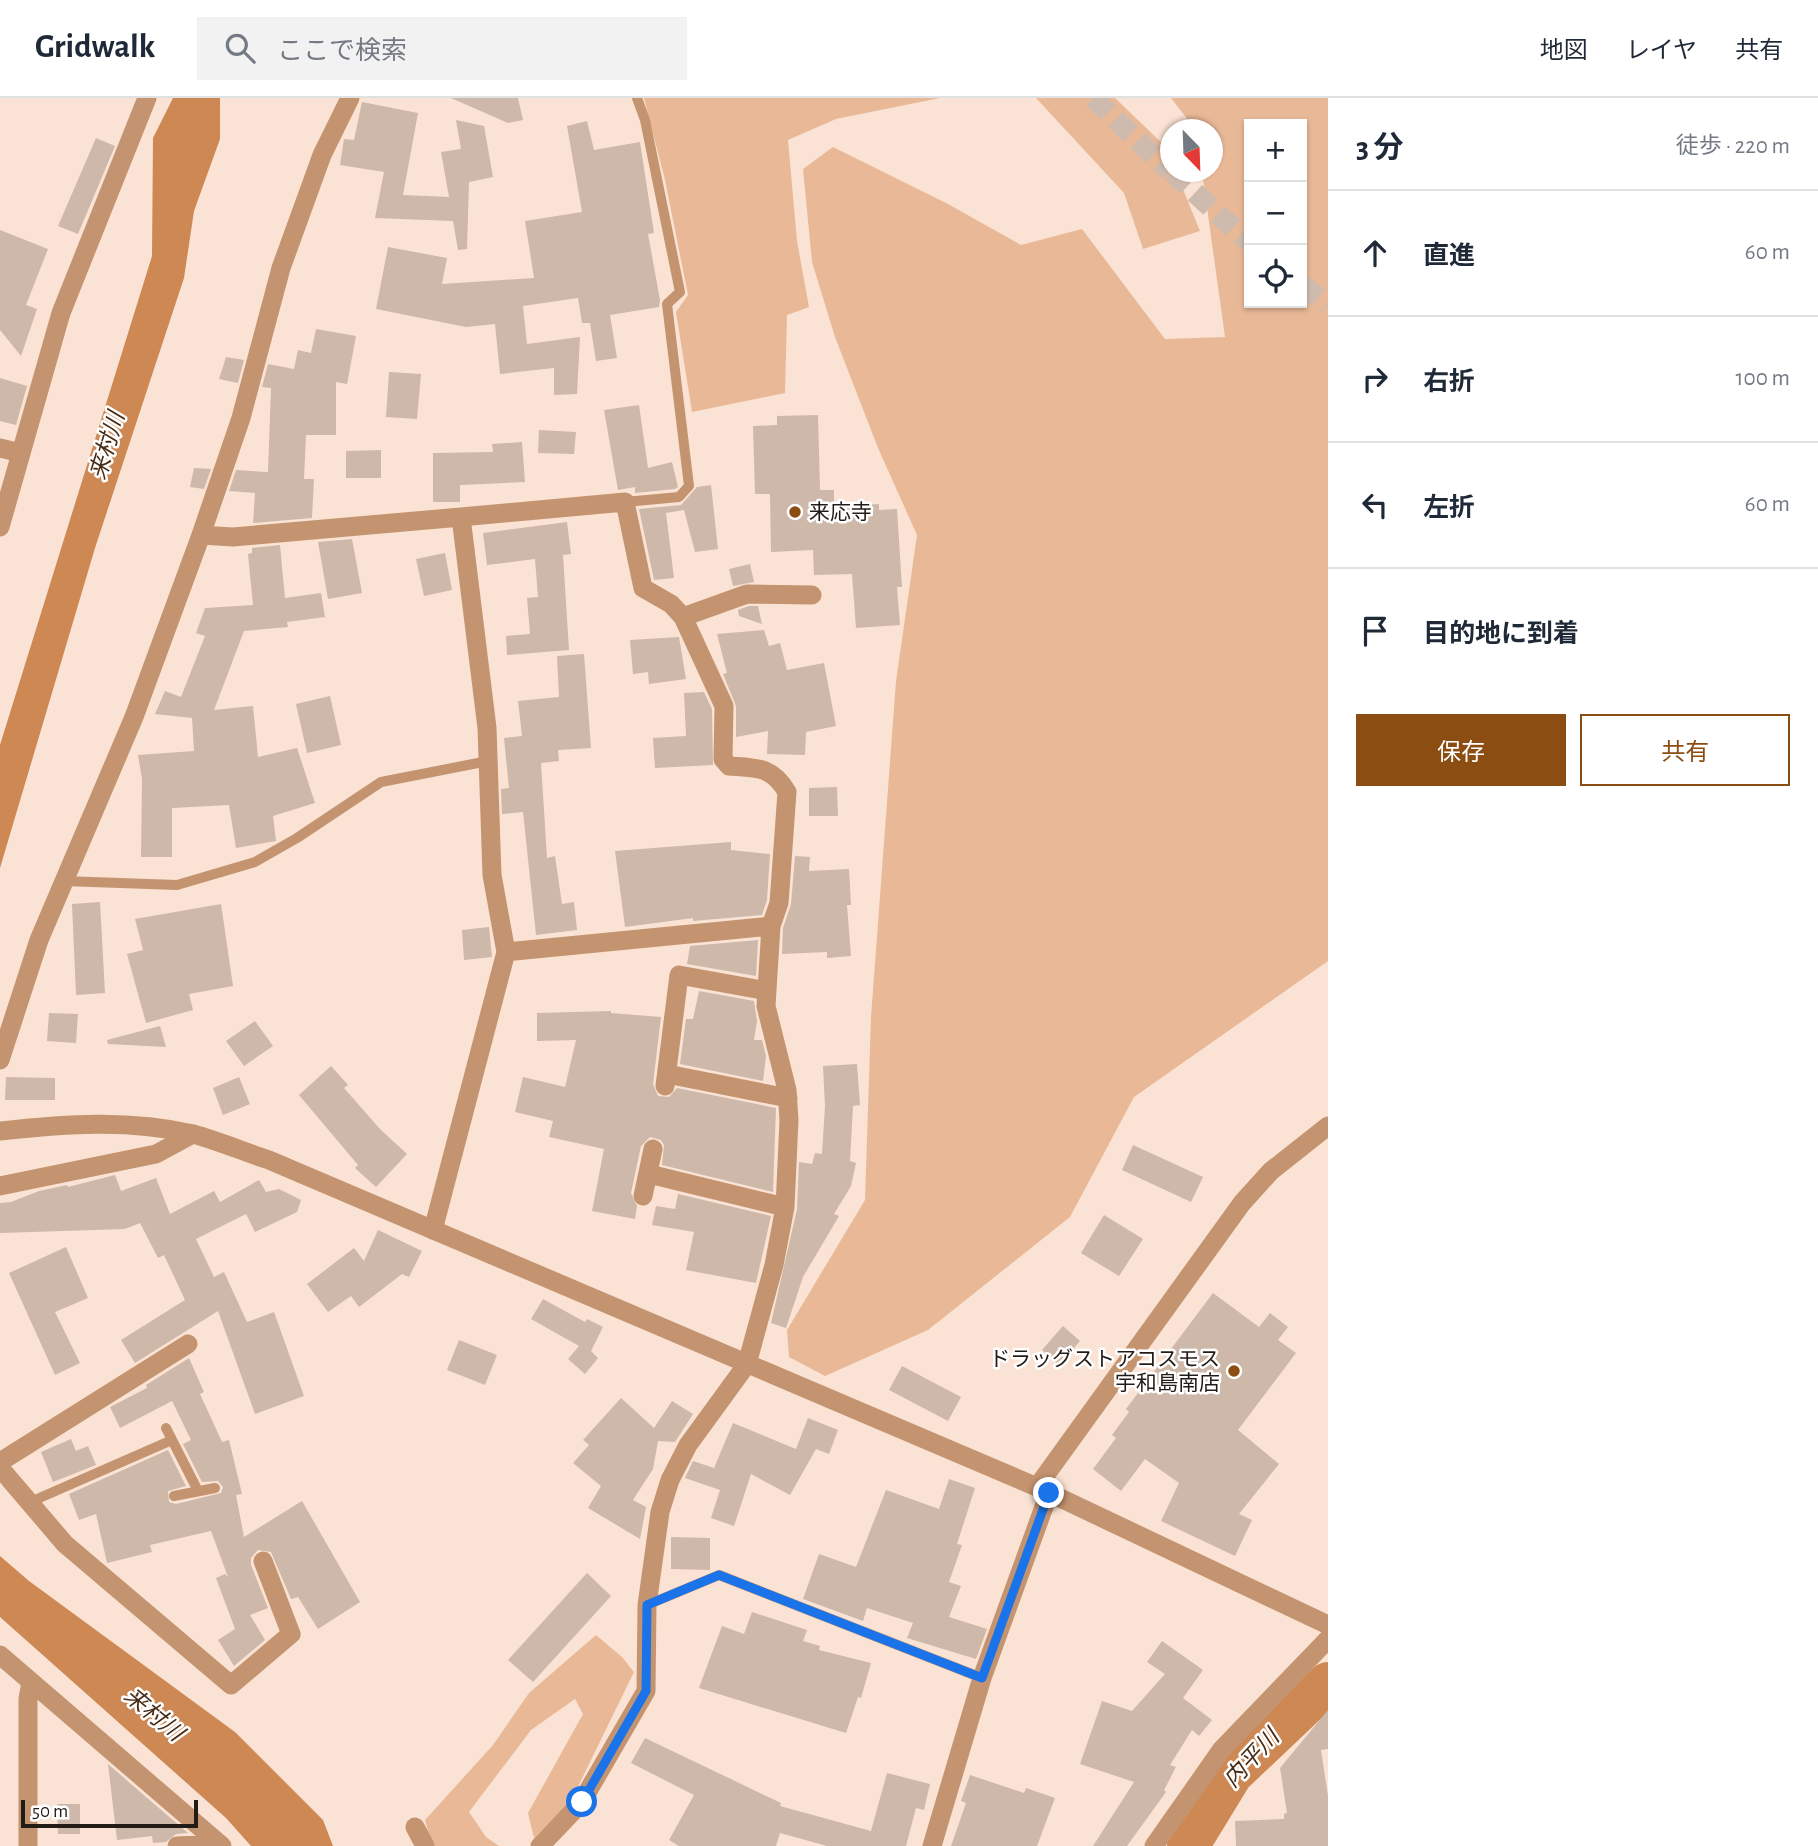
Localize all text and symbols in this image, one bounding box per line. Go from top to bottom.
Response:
search box [197,17,687,80]
icon: search [221,29,259,67]
text: Gridwalk [35,31,155,64]
text: ここで検索 [277,38,407,64]
text: 地図 [1540,39,1588,63]
text: レイヤ [1626,39,1697,63]
text: 共有 [1735,39,1783,63]
north arrow [1160,119,1223,182]
map controls [1244,119,1307,308]
button: + [1244,119,1307,182]
text: 3 分 [1356,133,1403,163]
text: 徒歩 · 220 m [1676,135,1790,158]
button: − [1244,182,1307,245]
icon: ahead [1356,234,1394,272]
text: 60 m [1745,241,1790,264]
text: 直進 [1423,243,1475,269]
button: locate [1244,245,1307,308]
icon: right [1356,360,1394,398]
text: 100 m [1736,367,1790,390]
text: 右折 [1423,369,1475,395]
water label: 来村川 [85,406,130,482]
icon: left [1356,486,1394,524]
text: 60 m [1745,493,1790,516]
text: 左折 [1423,495,1475,521]
place label: 来応寺 [809,501,872,523]
marker: 来応寺 [787,504,803,520]
icon: arrive [1356,612,1394,650]
text: 目的地に到着 [1423,621,1579,647]
button: 保存 [1356,714,1566,786]
button: 共有 [1580,714,1790,786]
place label: ドラッグストアコスモス 宇和島南店 [989,1348,1220,1394]
marker: ドラッグストアコスモス 宇和島南店 [1226,1363,1242,1379]
route end [1033,1477,1064,1508]
water label: 来村川 [119,1682,190,1748]
water label: 内平川 [1219,1722,1286,1792]
route start [566,1786,597,1817]
scale bar [21,1797,198,1829]
text: 50 m [32,1802,68,1821]

